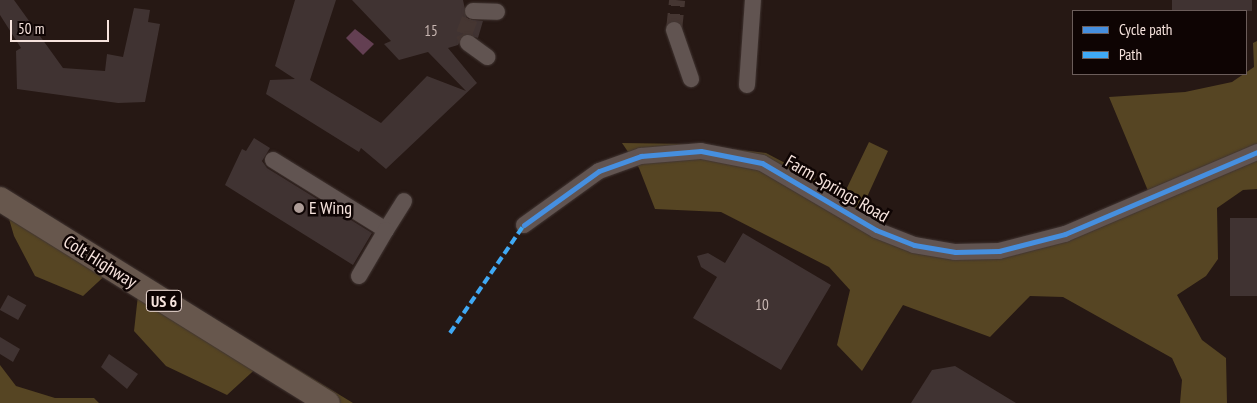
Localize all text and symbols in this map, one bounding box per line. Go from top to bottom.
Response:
scale bar [12,10,111,42]
legend [1072,10,1247,75]
text: 50 m [18,19,44,38]
text: Cycle path [1119,20,1172,39]
house number: 15 [424,22,438,40]
text: Path [1119,45,1142,64]
street label: Farm Springs Road [781,151,893,227]
place label: E Wing [309,197,352,219]
marker: E Wing [293,202,305,214]
street label: Colt Highway [59,231,141,293]
road number: US 6 [145,288,183,314]
house number: 10 [755,296,769,314]

